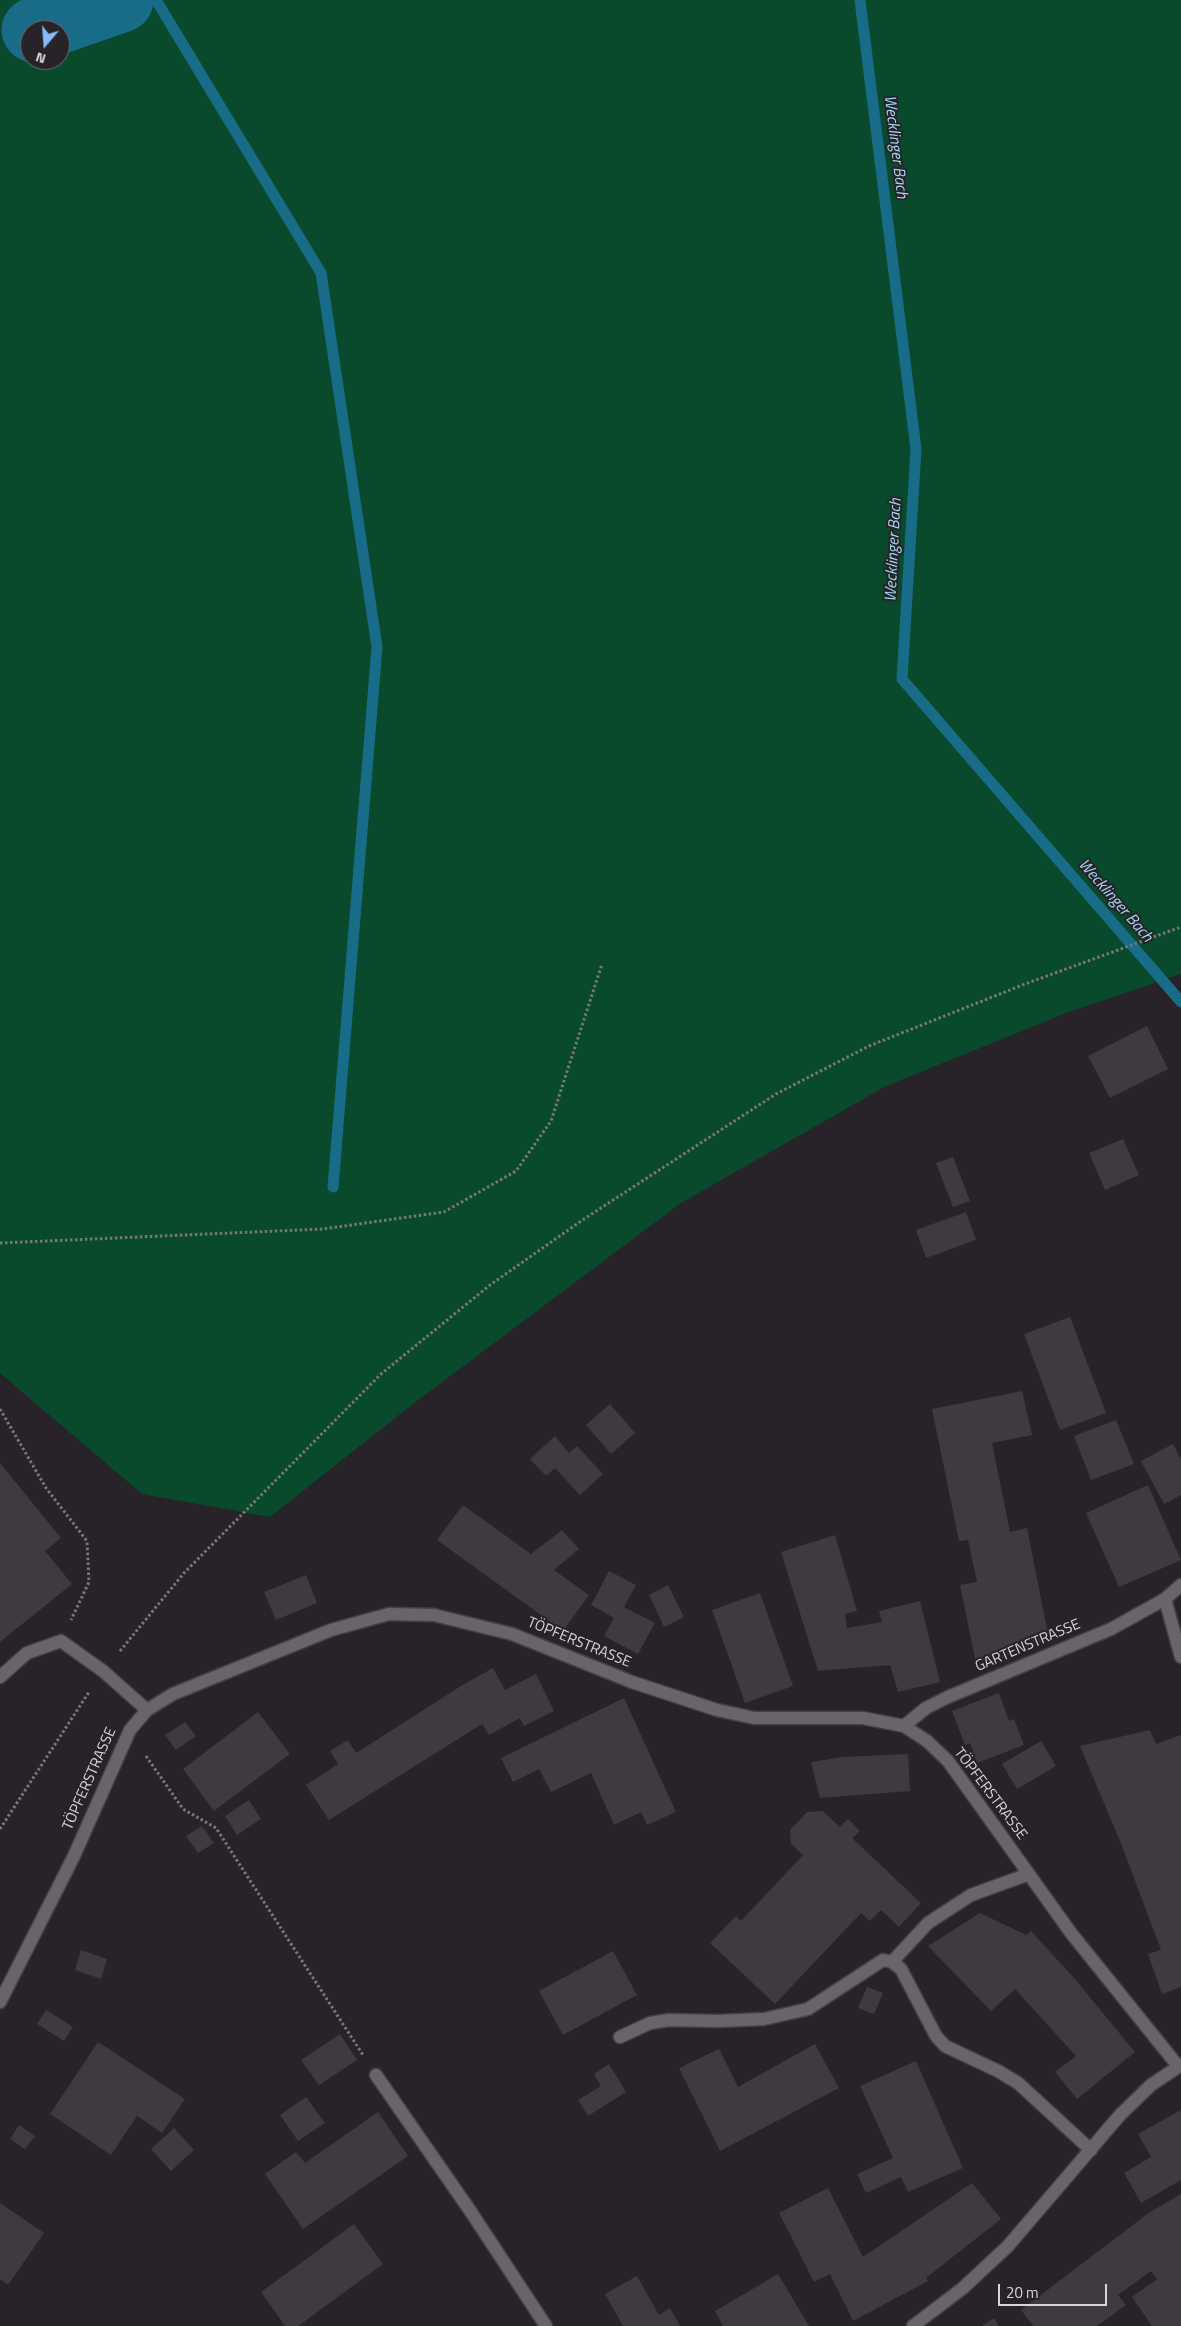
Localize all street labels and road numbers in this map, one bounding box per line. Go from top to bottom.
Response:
street label: TÖPFERSTRASSE [524,1614,634,1672]
street label: GARTENSTRASSE [973,1616,1083,1676]
street label: TÖPFERSTRASSE [59,1725,121,1833]
street label: TÖPFERSTRASSE [950,1745,1030,1843]

